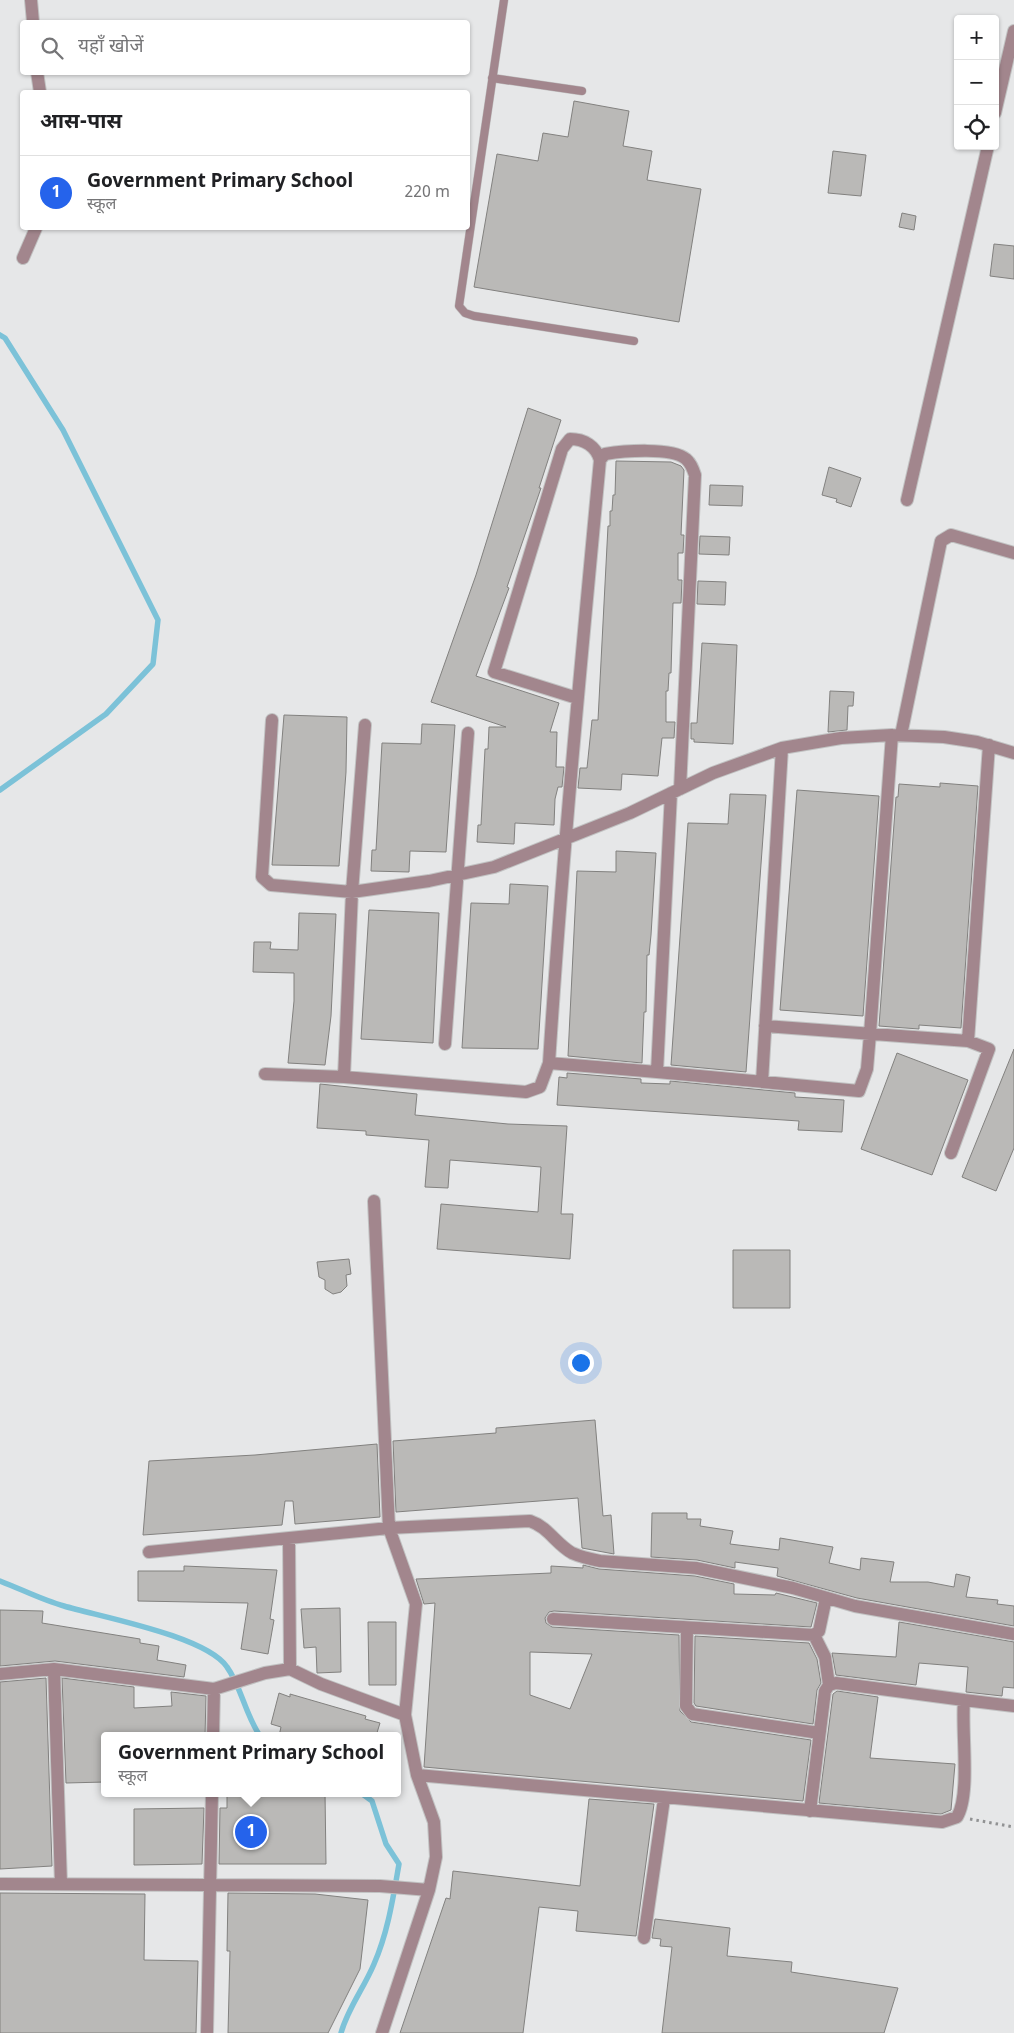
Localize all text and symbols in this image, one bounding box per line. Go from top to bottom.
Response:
map controls [954,15,999,150]
button: + [954,15,999,60]
search box [20,20,470,75]
icon: search [38,34,66,62]
text: यहाँ खोजें [78,35,144,60]
button: − [954,60,999,105]
button: locate [954,105,999,150]
text: आस-पास [40,109,122,137]
text: Government Primary School [87,170,353,195]
text: 1 [51,183,61,204]
text: 220 m [404,183,450,204]
text: स्कूल [87,195,116,216]
your location [568,1350,594,1376]
popup [101,1732,401,1797]
text: Government Primary School [118,1742,384,1767]
text: स्कूल [118,1767,147,1788]
pin: 1 [235,1813,267,1851]

